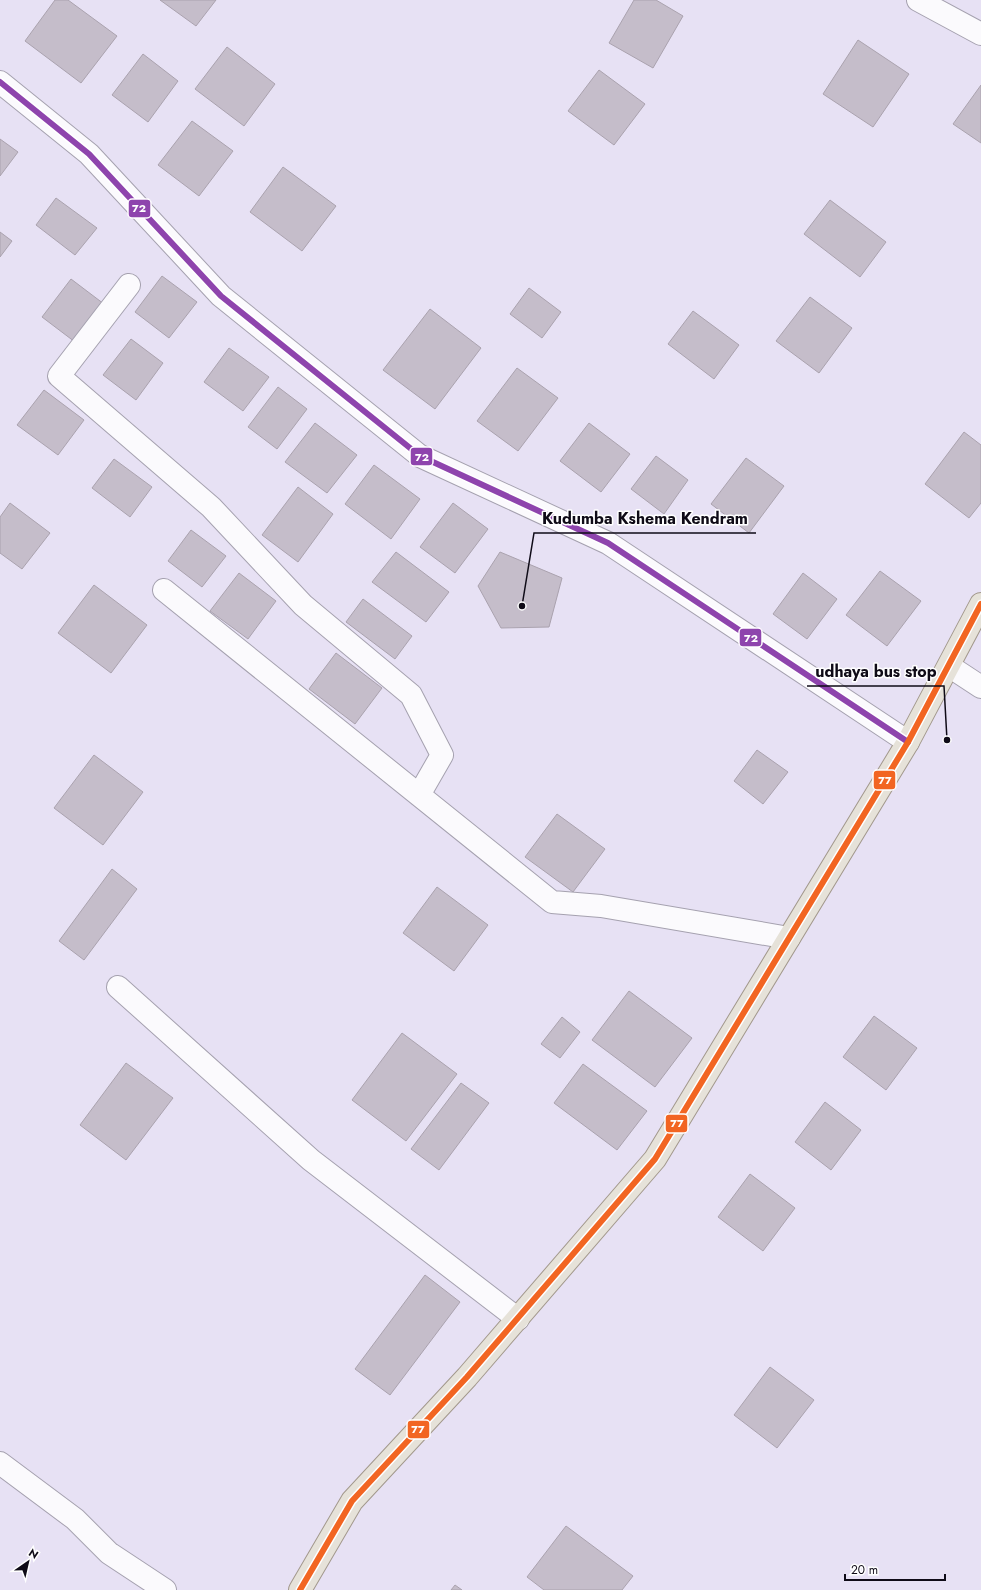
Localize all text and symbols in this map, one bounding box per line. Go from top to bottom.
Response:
line badge: 72 [128,199,151,218]
text: 72 [132,200,146,216]
line badge: 72 [410,447,433,466]
text: 72 [415,449,429,465]
callout: Kudumba Kshema Kendram [534,505,756,533]
text: Kudumba Kshema Kendram [542,507,748,530]
line badge: 72 [739,628,762,647]
text: 72 [744,630,758,646]
callout: udhaya bus stop [807,658,944,686]
text: udhaya bus stop [815,660,937,683]
line badge: 77 [873,770,896,790]
text: 77 [878,772,892,788]
line badge: 77 [665,1114,688,1133]
text: 77 [670,1115,684,1131]
line badge: 77 [407,1420,430,1439]
text: 77 [411,1421,425,1437]
north arrow [8,1542,48,1582]
text: N [25,1545,42,1563]
scale bar [845,1556,945,1582]
text: 20 m [851,1561,878,1579]

